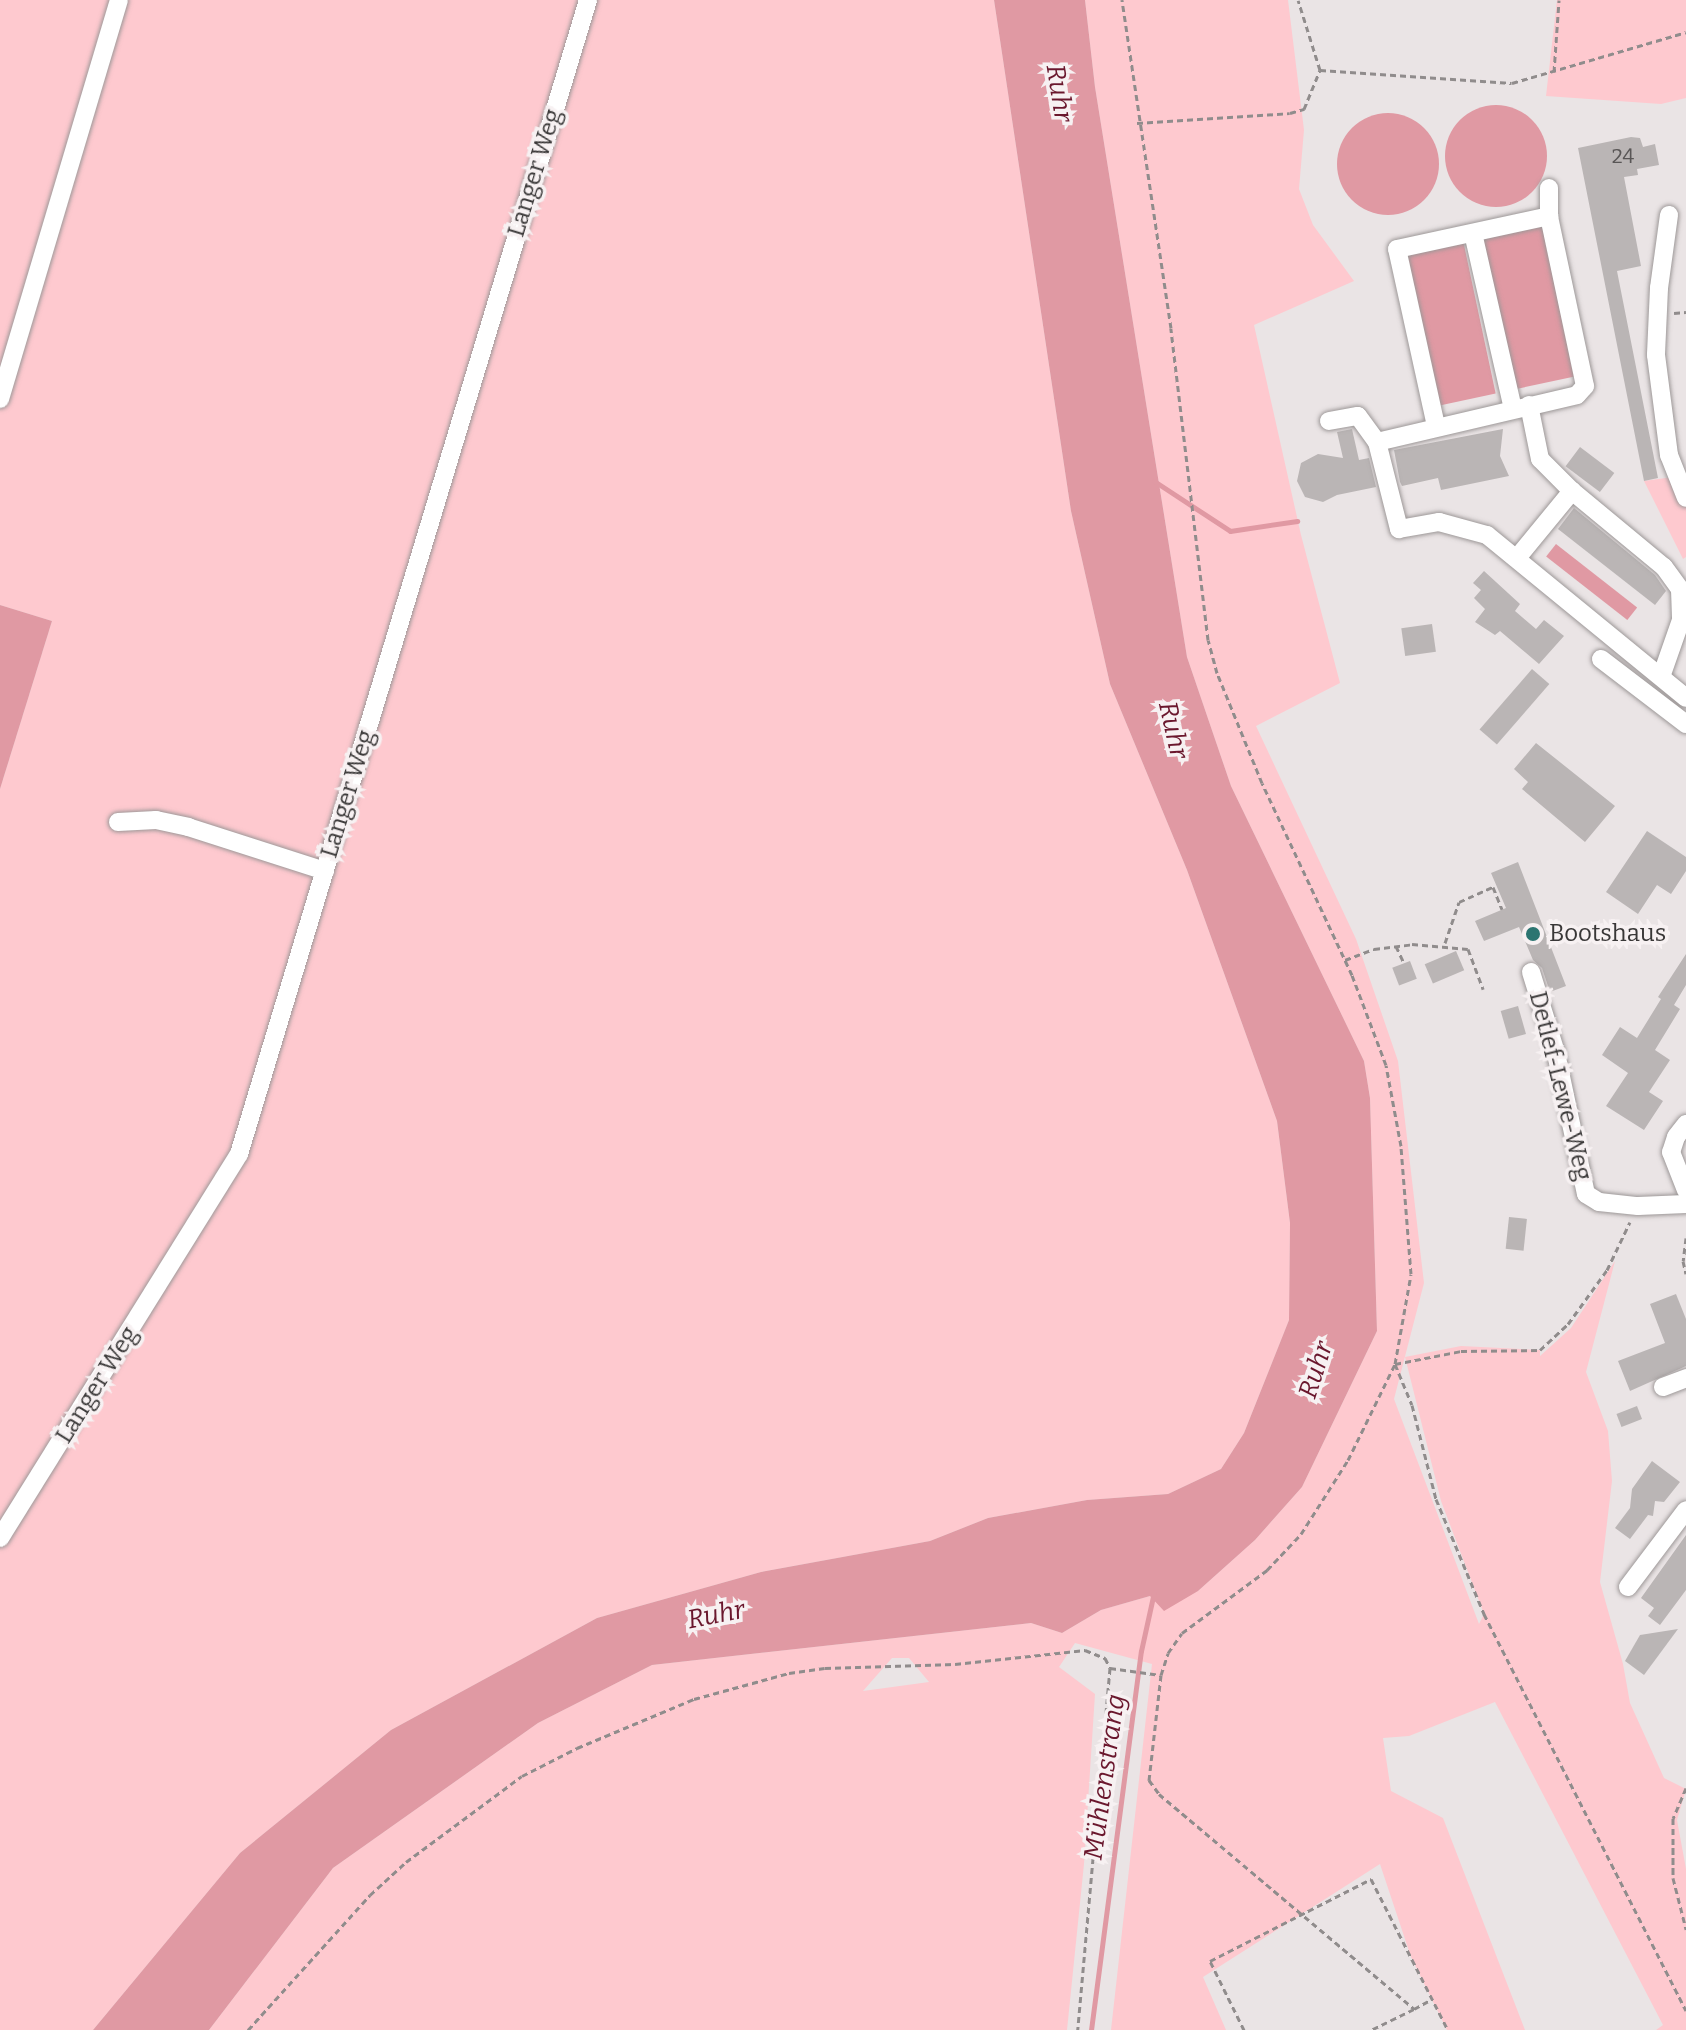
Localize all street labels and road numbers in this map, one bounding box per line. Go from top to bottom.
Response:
street label: Langer Weg [502,106,568,240]
street label: Langer Weg [315,727,381,861]
street label: Detlef-Lewe-Weg [1523,988,1597,1184]
street label: Langer Weg [50,1321,144,1449]

